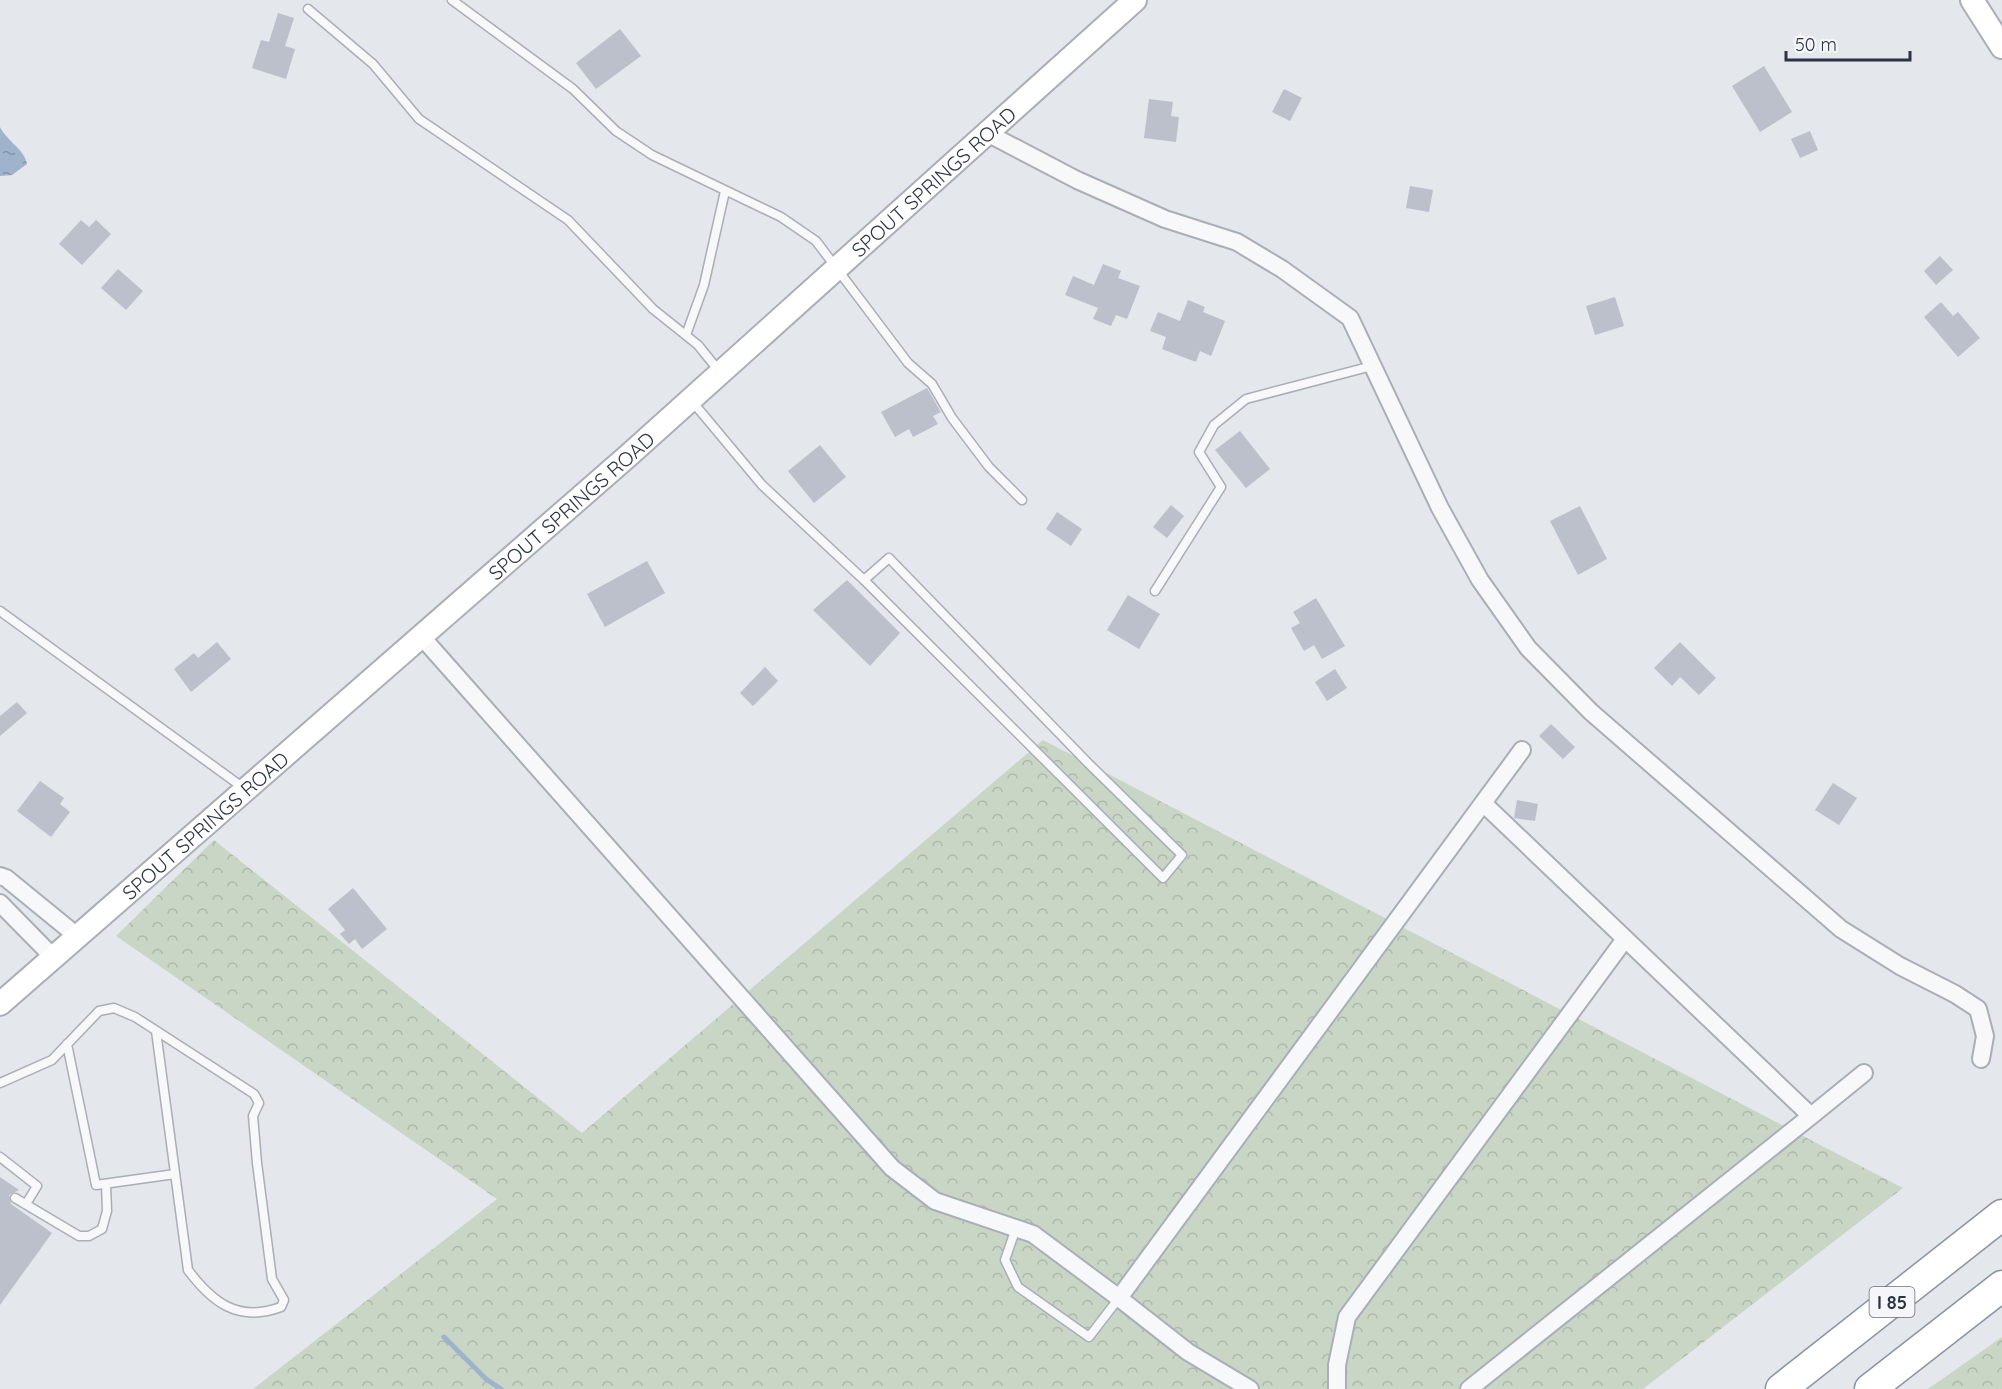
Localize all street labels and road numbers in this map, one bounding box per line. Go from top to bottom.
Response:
street label: SPOUT SPRINGS ROAD [846,101,1021,262]
street label: SPOUT SPRINGS ROAD [483,426,659,585]
street label: SPOUT SPRINGS ROAD [117,746,293,905]
road number: I 85 [1870,1287,1914,1317]

